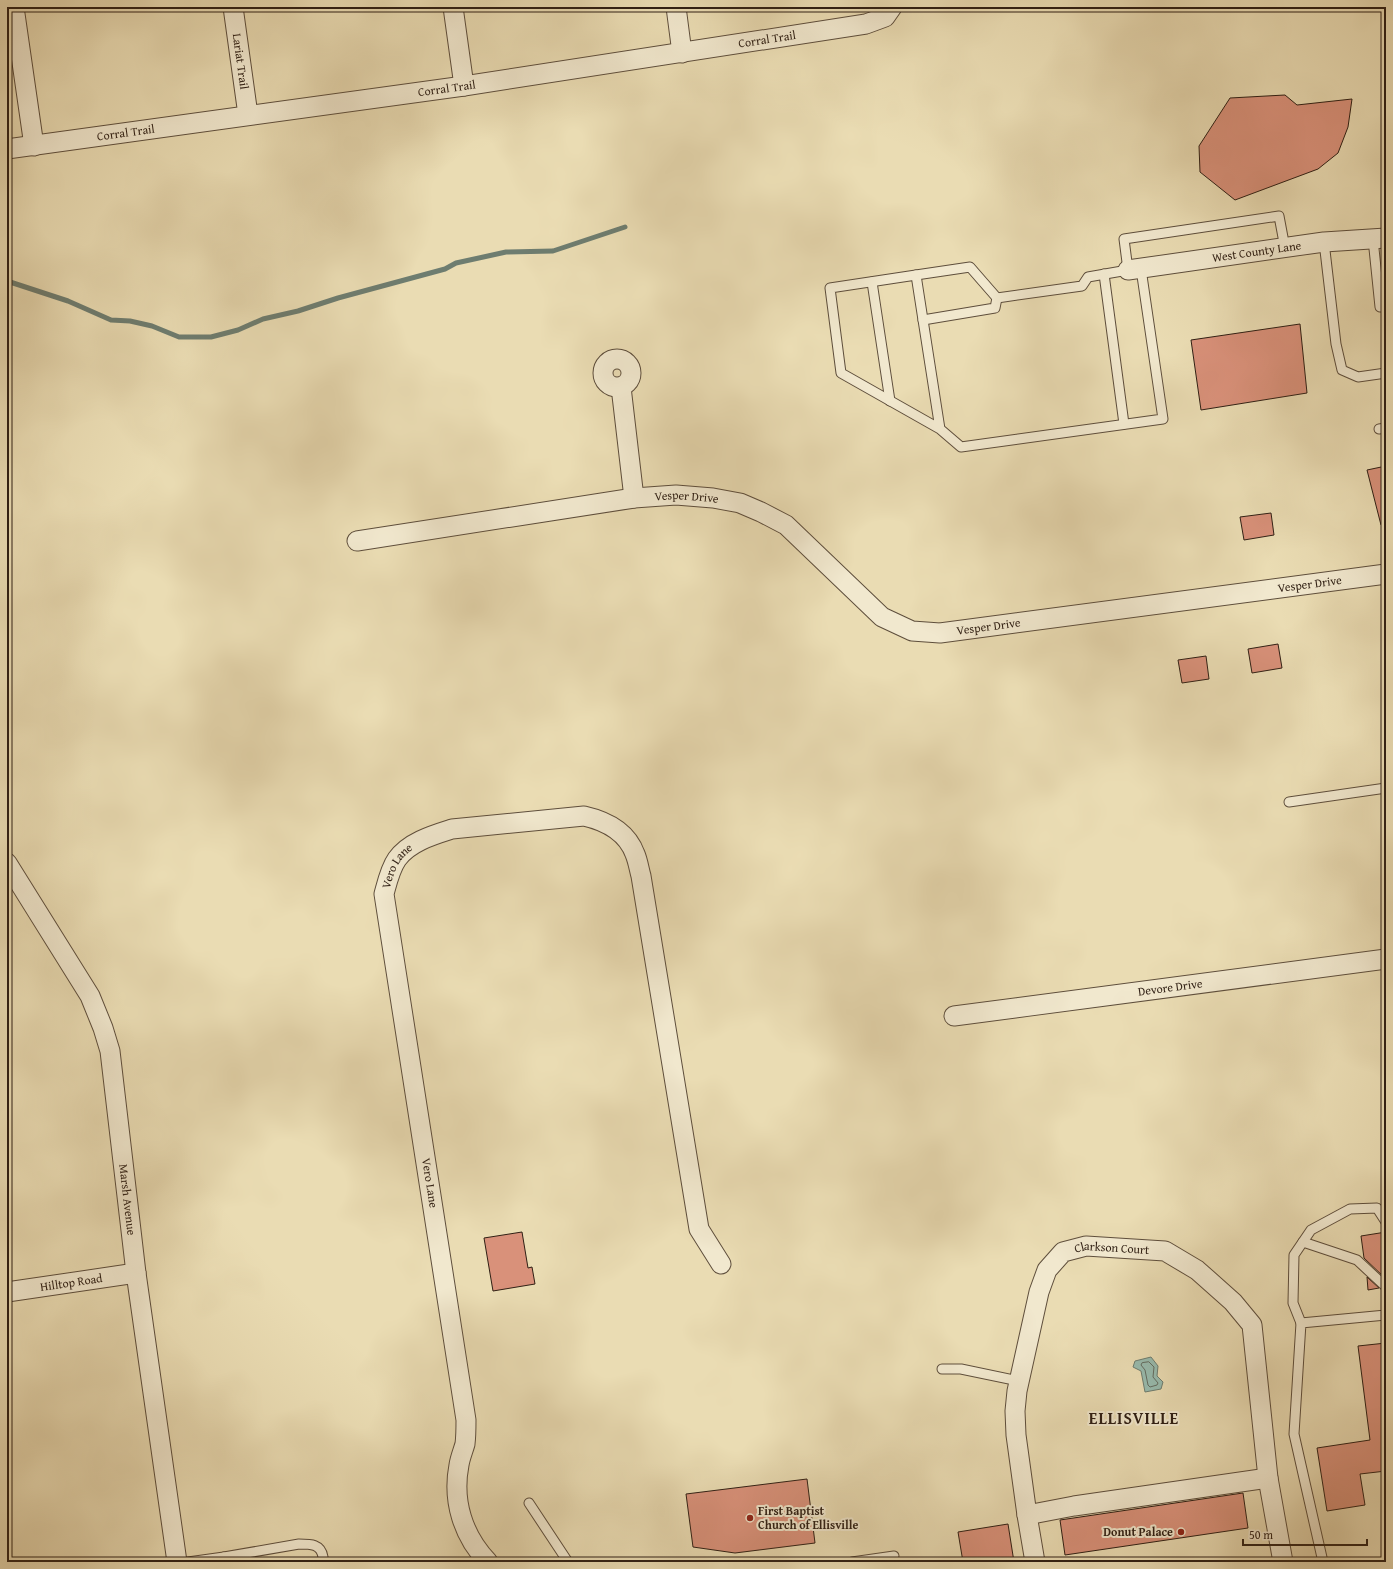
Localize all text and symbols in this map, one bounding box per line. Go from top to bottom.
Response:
street label: Corral Trail [737,26,798,52]
street label: Lariat Trail [229,32,253,91]
street label: Corral Trail [417,75,477,100]
street label: Corral Trail [96,120,156,145]
street label: West County Lane [1211,236,1303,266]
street label: Vesper Drive [654,486,720,507]
street label: Vesper Drive [1277,571,1343,596]
street label: Vesper Drive [955,613,1022,639]
street label: Vero Lane [377,838,416,890]
street label: Devore Drive [1137,974,1204,1000]
street label: Vero Lane [418,1157,443,1209]
street label: Marsh Avenue [115,1163,141,1236]
street label: Clarkson Court [1072,1237,1151,1258]
street label: Hilltop Road [39,1269,104,1295]
district label: ELLISVILLE [1089,1406,1179,1430]
place label: First Baptist Church of Ellisville [758,1502,858,1533]
marker: First Baptist Church of Ellisville [745,1513,755,1523]
scale bar [1243,1521,1367,1547]
place label: Donut Palace [1103,1523,1173,1540]
text: 50 m [1249,1526,1273,1543]
marker: Donut Palace [1176,1527,1186,1537]

